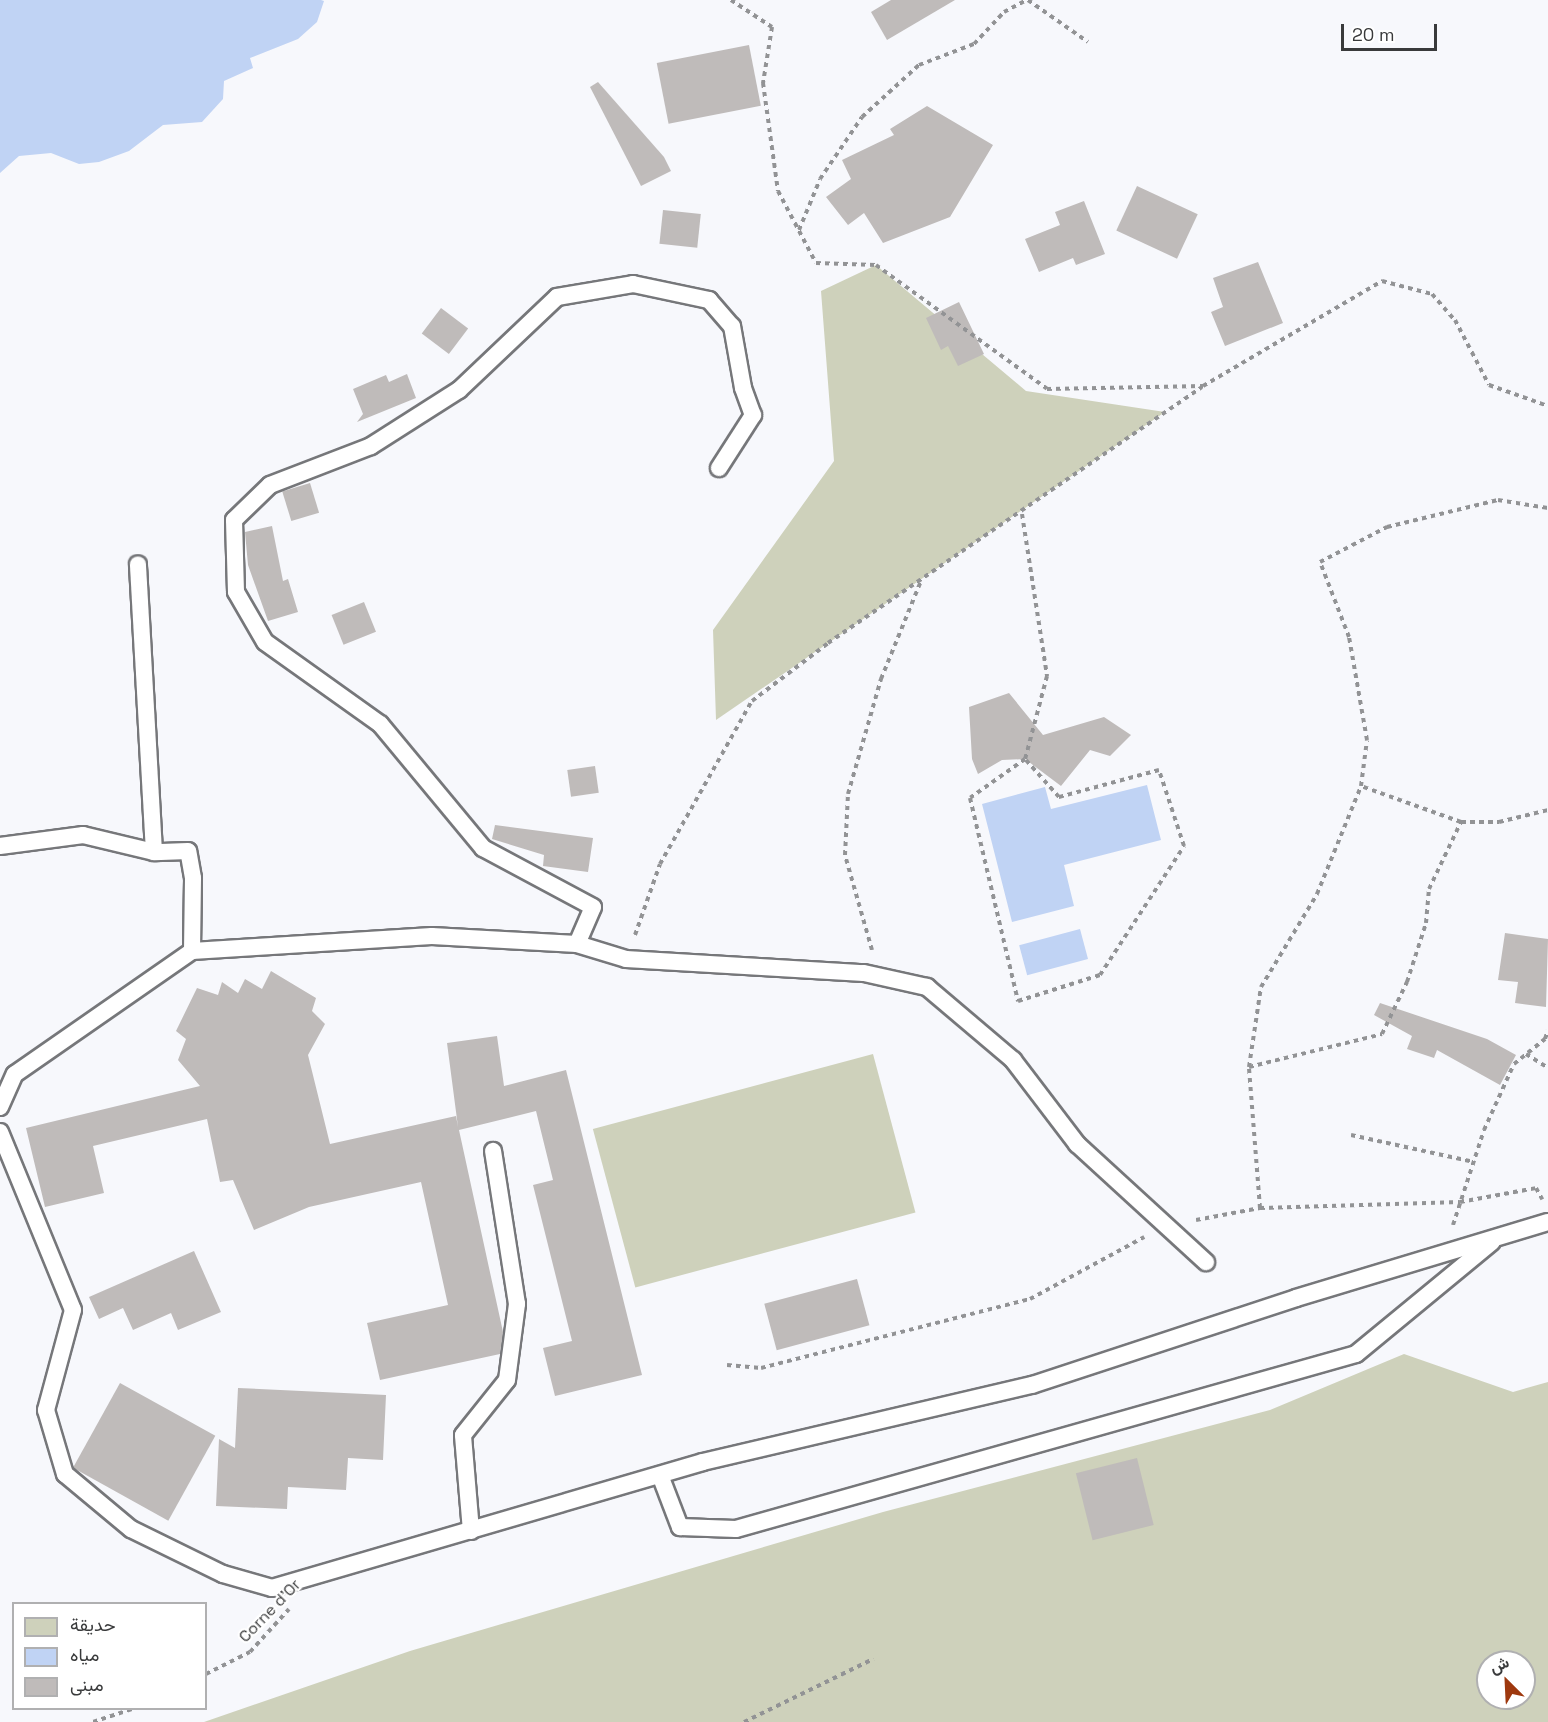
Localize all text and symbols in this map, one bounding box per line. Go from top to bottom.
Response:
scale bar [1344,12,1440,50]
text: 20 m [1352,23,1395,46]
street label: Corne d'Or [235,1575,305,1647]
legend [12,1602,207,1710]
text: حديقة [70,1613,116,1636]
text: مياه [70,1643,99,1666]
north arrow [1476,1650,1536,1710]
text: ش [1486,1651,1512,1678]
text: مبنى [70,1673,104,1696]

